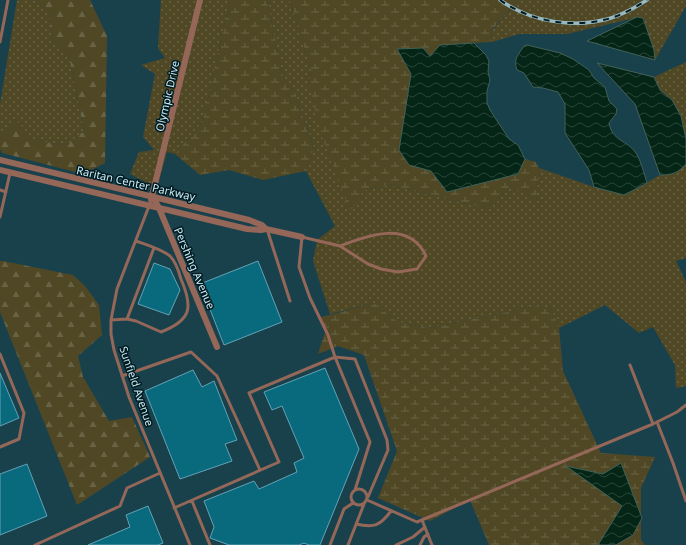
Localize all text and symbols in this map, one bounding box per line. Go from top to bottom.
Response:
street label: Olympic Drive [152,59,182,133]
street label: Raritan Center Parkway [75,162,197,204]
street label: Pershing Avenue [171,225,219,311]
street label: Sunfield Avenue [116,344,158,428]

